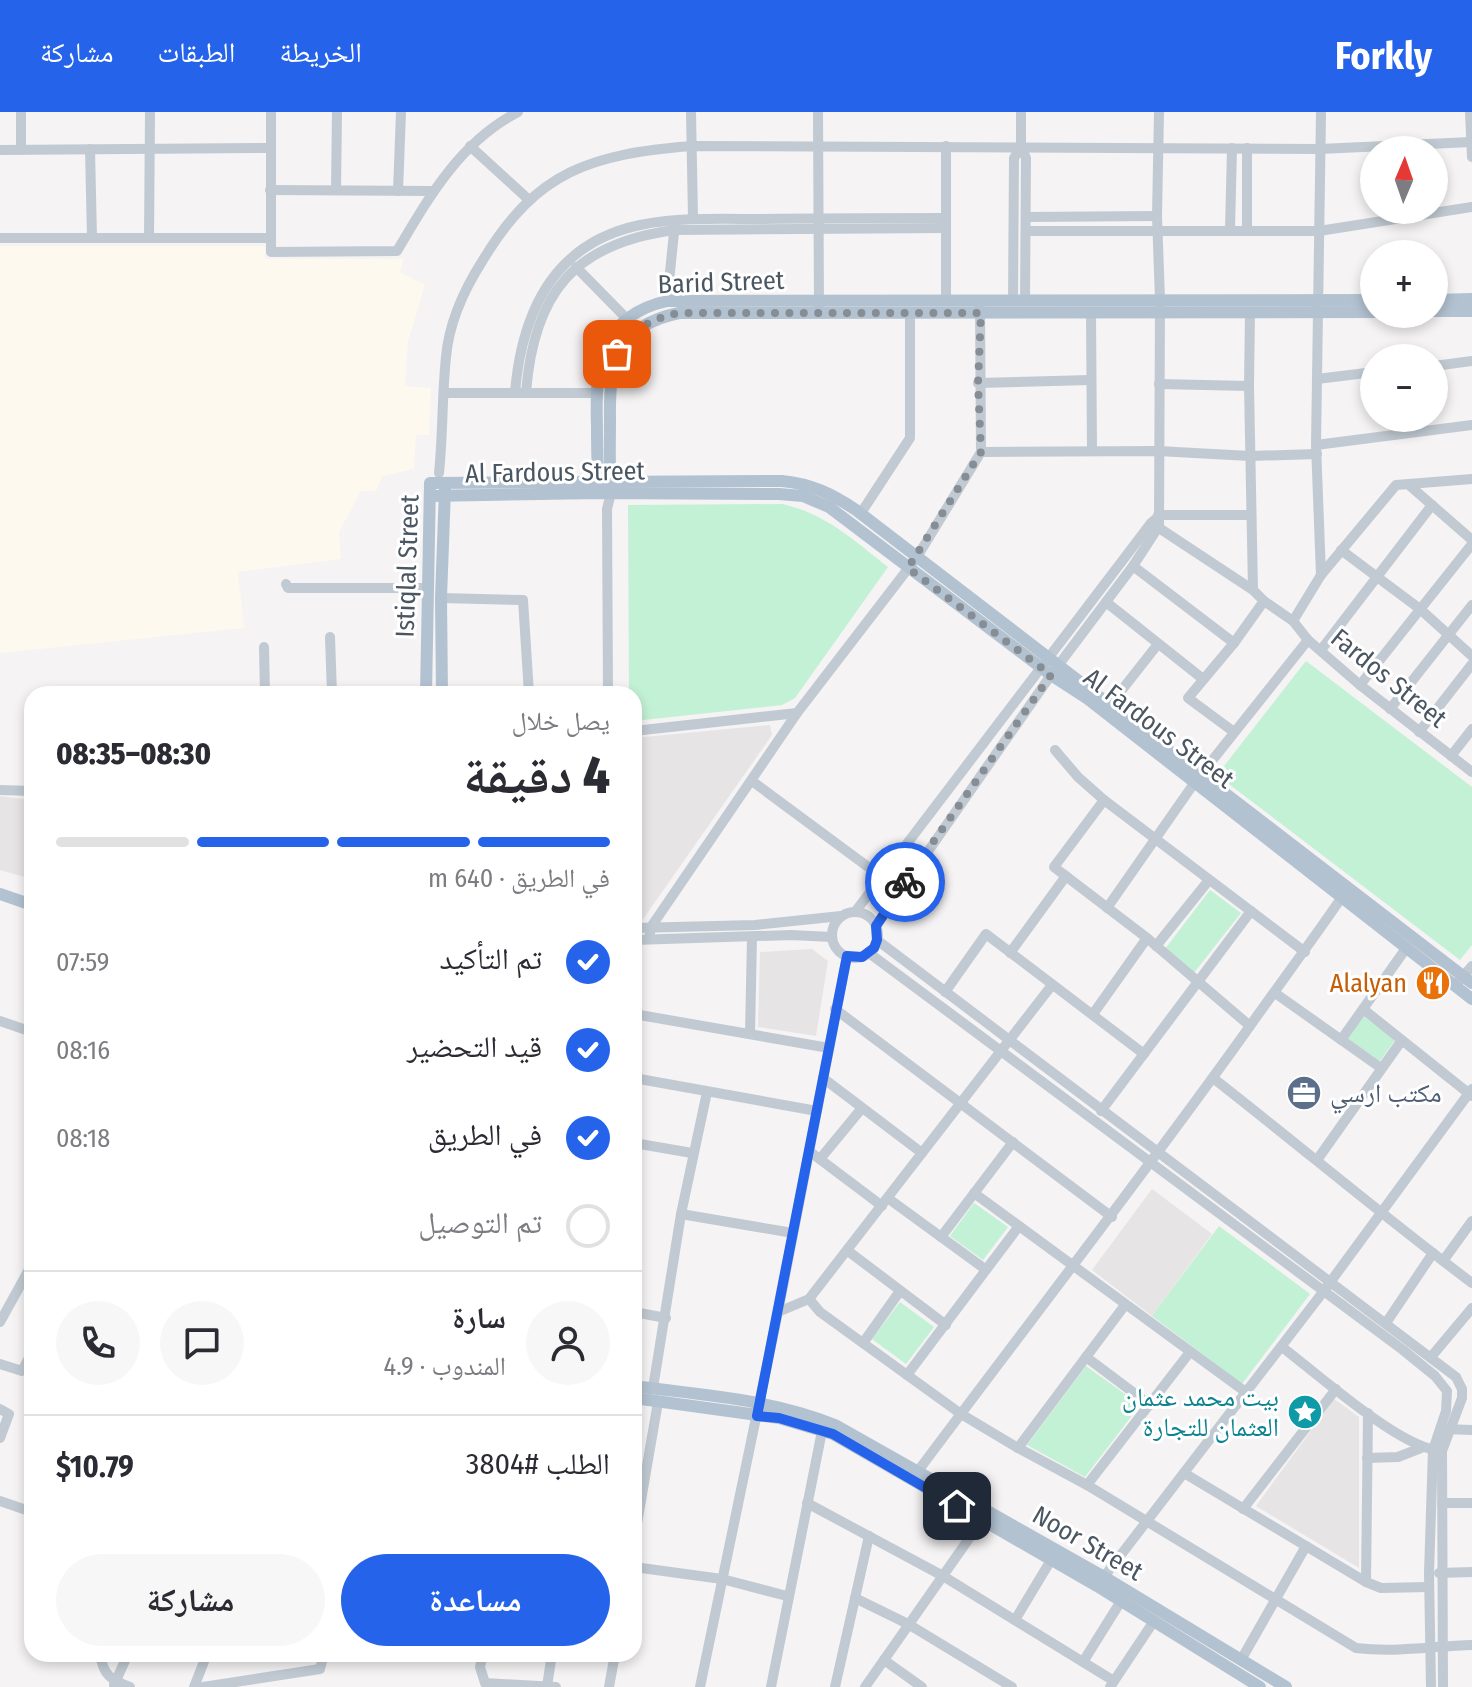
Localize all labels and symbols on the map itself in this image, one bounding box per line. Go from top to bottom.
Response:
north arrow [1360,136,1448,224]
street label: Barid Street [657,265,785,300]
pin [583,320,651,388]
street label: Al Fardous Street [465,455,646,490]
street label: Istiqlal Street [390,494,426,638]
street label: Fardos Street [1325,622,1453,735]
street label: Al Fardous Street [1078,662,1240,795]
courier [865,842,945,922]
restaurant icon: Alalyan [1414,964,1452,1002]
place label: Alalyan [1330,968,1407,999]
office icon: مكتب ارسي [1285,1074,1323,1112]
place label: مكتب ارسي [1330,1078,1442,1114]
place label: بيت محمد عثمان العثمان للتجارة [1122,1382,1279,1443]
place icon: بيت محمد عثمان العثمان للتجارة [1286,1393,1324,1431]
pin [923,1472,991,1540]
street label: Noor Street [1027,1499,1149,1588]

